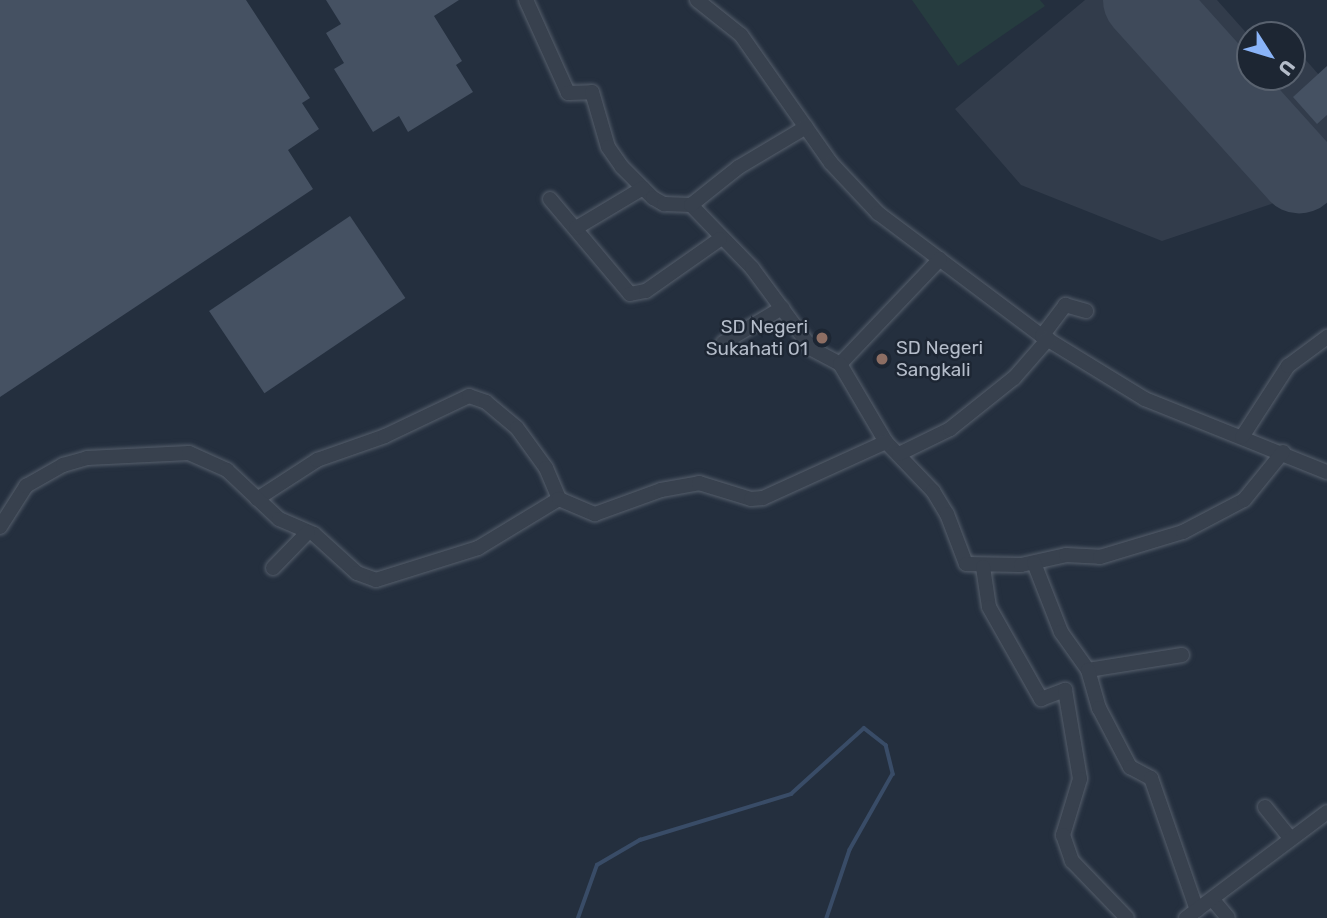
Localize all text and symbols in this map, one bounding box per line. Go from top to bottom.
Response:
north arrow [1236,21,1306,91]
text: U [1273,55,1300,80]
place label: SD Negeri Sukahati 01 [706,316,808,360]
marker: SD Negeri Sukahati 01 [814,330,830,346]
place label: SD Negeri Sangkali [896,337,983,381]
marker: SD Negeri Sangkali [874,351,890,367]

